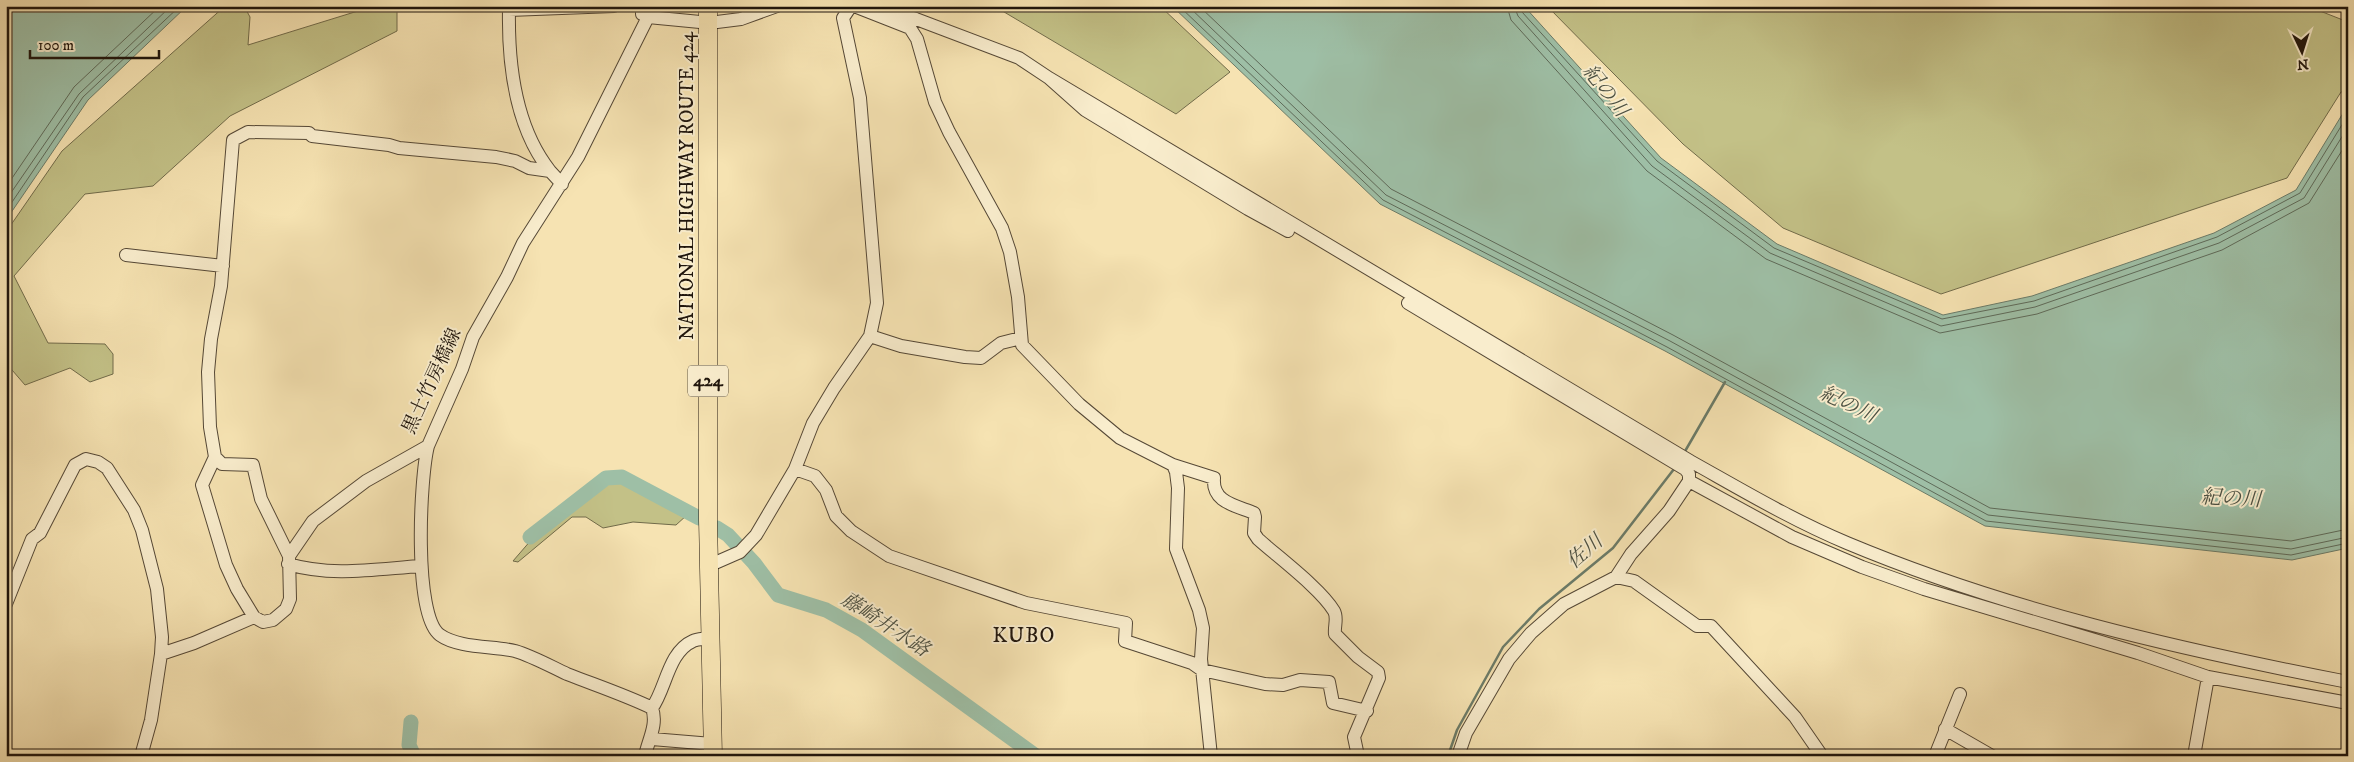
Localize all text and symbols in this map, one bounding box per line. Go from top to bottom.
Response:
scale bar [30,28,159,60]
north arrow [2276,28,2326,78]
street label: NATIONAL HIGHWAY ROUTE 424 [676,31,699,340]
text: 100 m [38,36,74,55]
text: N [2296,55,2309,73]
water label: 紀の川 [1577,60,1635,124]
street label: 黒土竹房橋線 [397,324,467,438]
road number: 424 [688,366,728,396]
water label: 紀の川 [1816,381,1882,430]
water label: 紀の川 [2200,485,2264,513]
water label: 佐川 [1562,528,1610,575]
water label: 藤崎井水路 [836,587,935,664]
district label: KUBO [993,623,1055,649]

